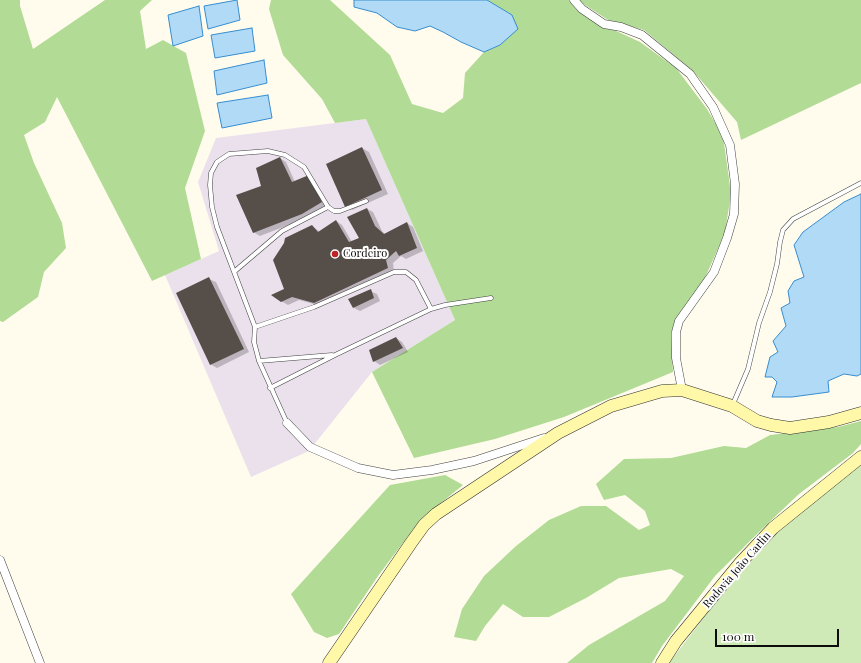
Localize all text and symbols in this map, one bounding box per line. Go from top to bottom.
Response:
place label: Cordeiro [343,247,387,261]
marker: Cordeiro [330,249,340,259]
street label: Rodovia João Carlin [700,529,774,611]
scale bar [717,621,841,647]
text: 100 m [722,628,754,644]

